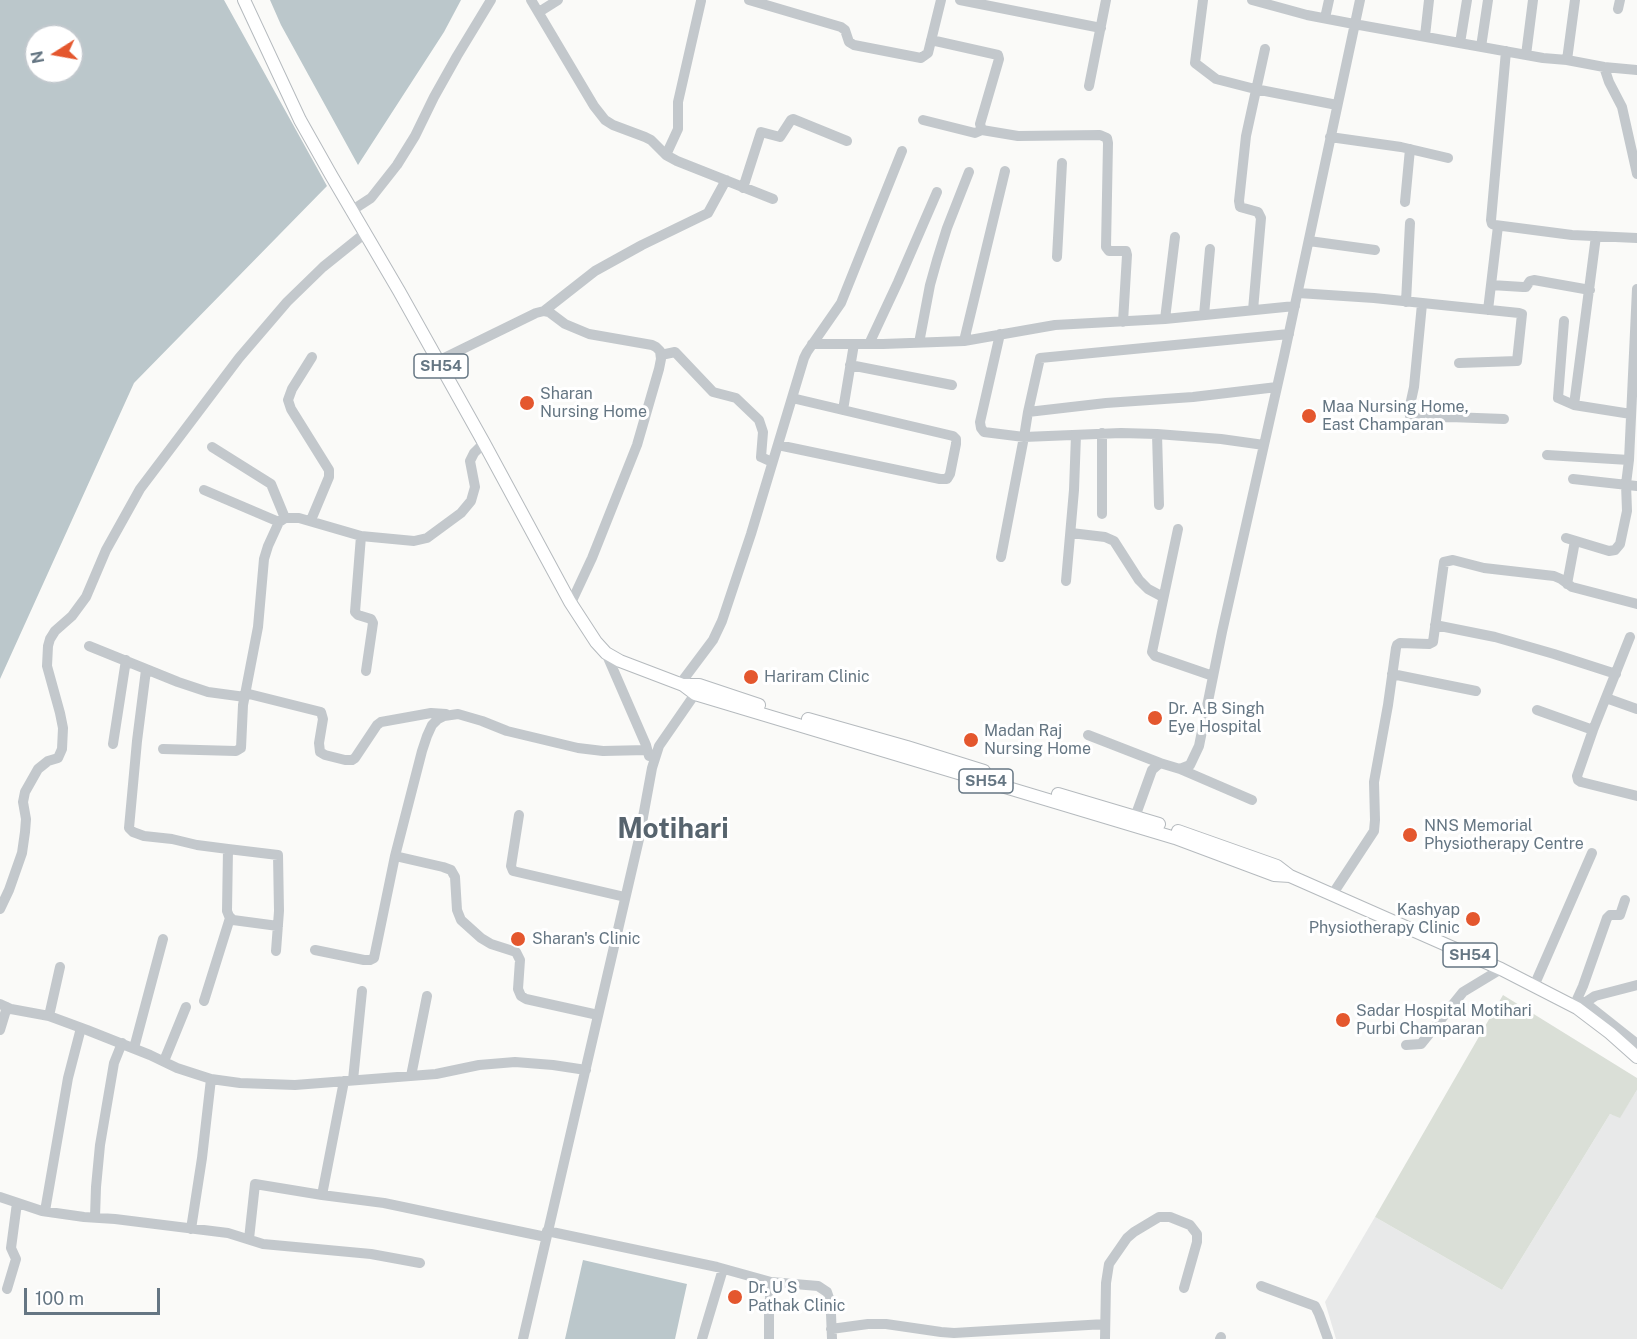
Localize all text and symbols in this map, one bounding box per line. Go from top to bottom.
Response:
north arrow [24,24,84,84]
text: N [27,49,48,65]
road number: SH54 [414,354,468,378]
place label: Sharan Nursing Home [540,384,647,422]
marker: Sharan Nursing Home [518,394,536,412]
place label: Maa Nursing Home, East Champaran [1322,397,1469,435]
marker: Maa Nursing Home, East Champaran [1300,407,1318,425]
place label: Hariram Clinic [764,667,870,687]
marker: Hariram Clinic [742,668,760,686]
place label: Dr. A.B Singh Eye Hospital [1168,699,1265,737]
marker: Dr. A.B Singh Eye Hospital [1146,709,1164,727]
place label: Madan Raj Nursing Home [984,721,1091,759]
marker: Madan Raj Nursing Home [962,731,980,749]
road number: SH54 [959,769,1013,793]
district label: Motihari [617,812,729,846]
place label: NNS Memorial Physiotherapy Centre [1424,816,1584,854]
marker: NNS Memorial Physiotherapy Centre [1401,826,1419,844]
place label: Kashyap Physiotherapy Clinic [1309,900,1460,938]
marker: Kashyap Physiotherapy Clinic [1464,910,1482,928]
place label: Sharan's Clinic [532,929,640,949]
marker: Sharan's Clinic [509,930,527,948]
road number: SH54 [1443,943,1497,967]
place label: Sadar Hospital Motihari Purbi Champaran [1356,1001,1532,1039]
marker: Sadar Hospital Motihari Purbi Champaran [1334,1011,1352,1029]
scale bar [27,1276,164,1314]
place label: Dr. U S Pathak Clinic [748,1278,845,1316]
text: 100 m [35,1288,84,1309]
marker: Dr. U S Pathak Clinic [726,1288,744,1306]

